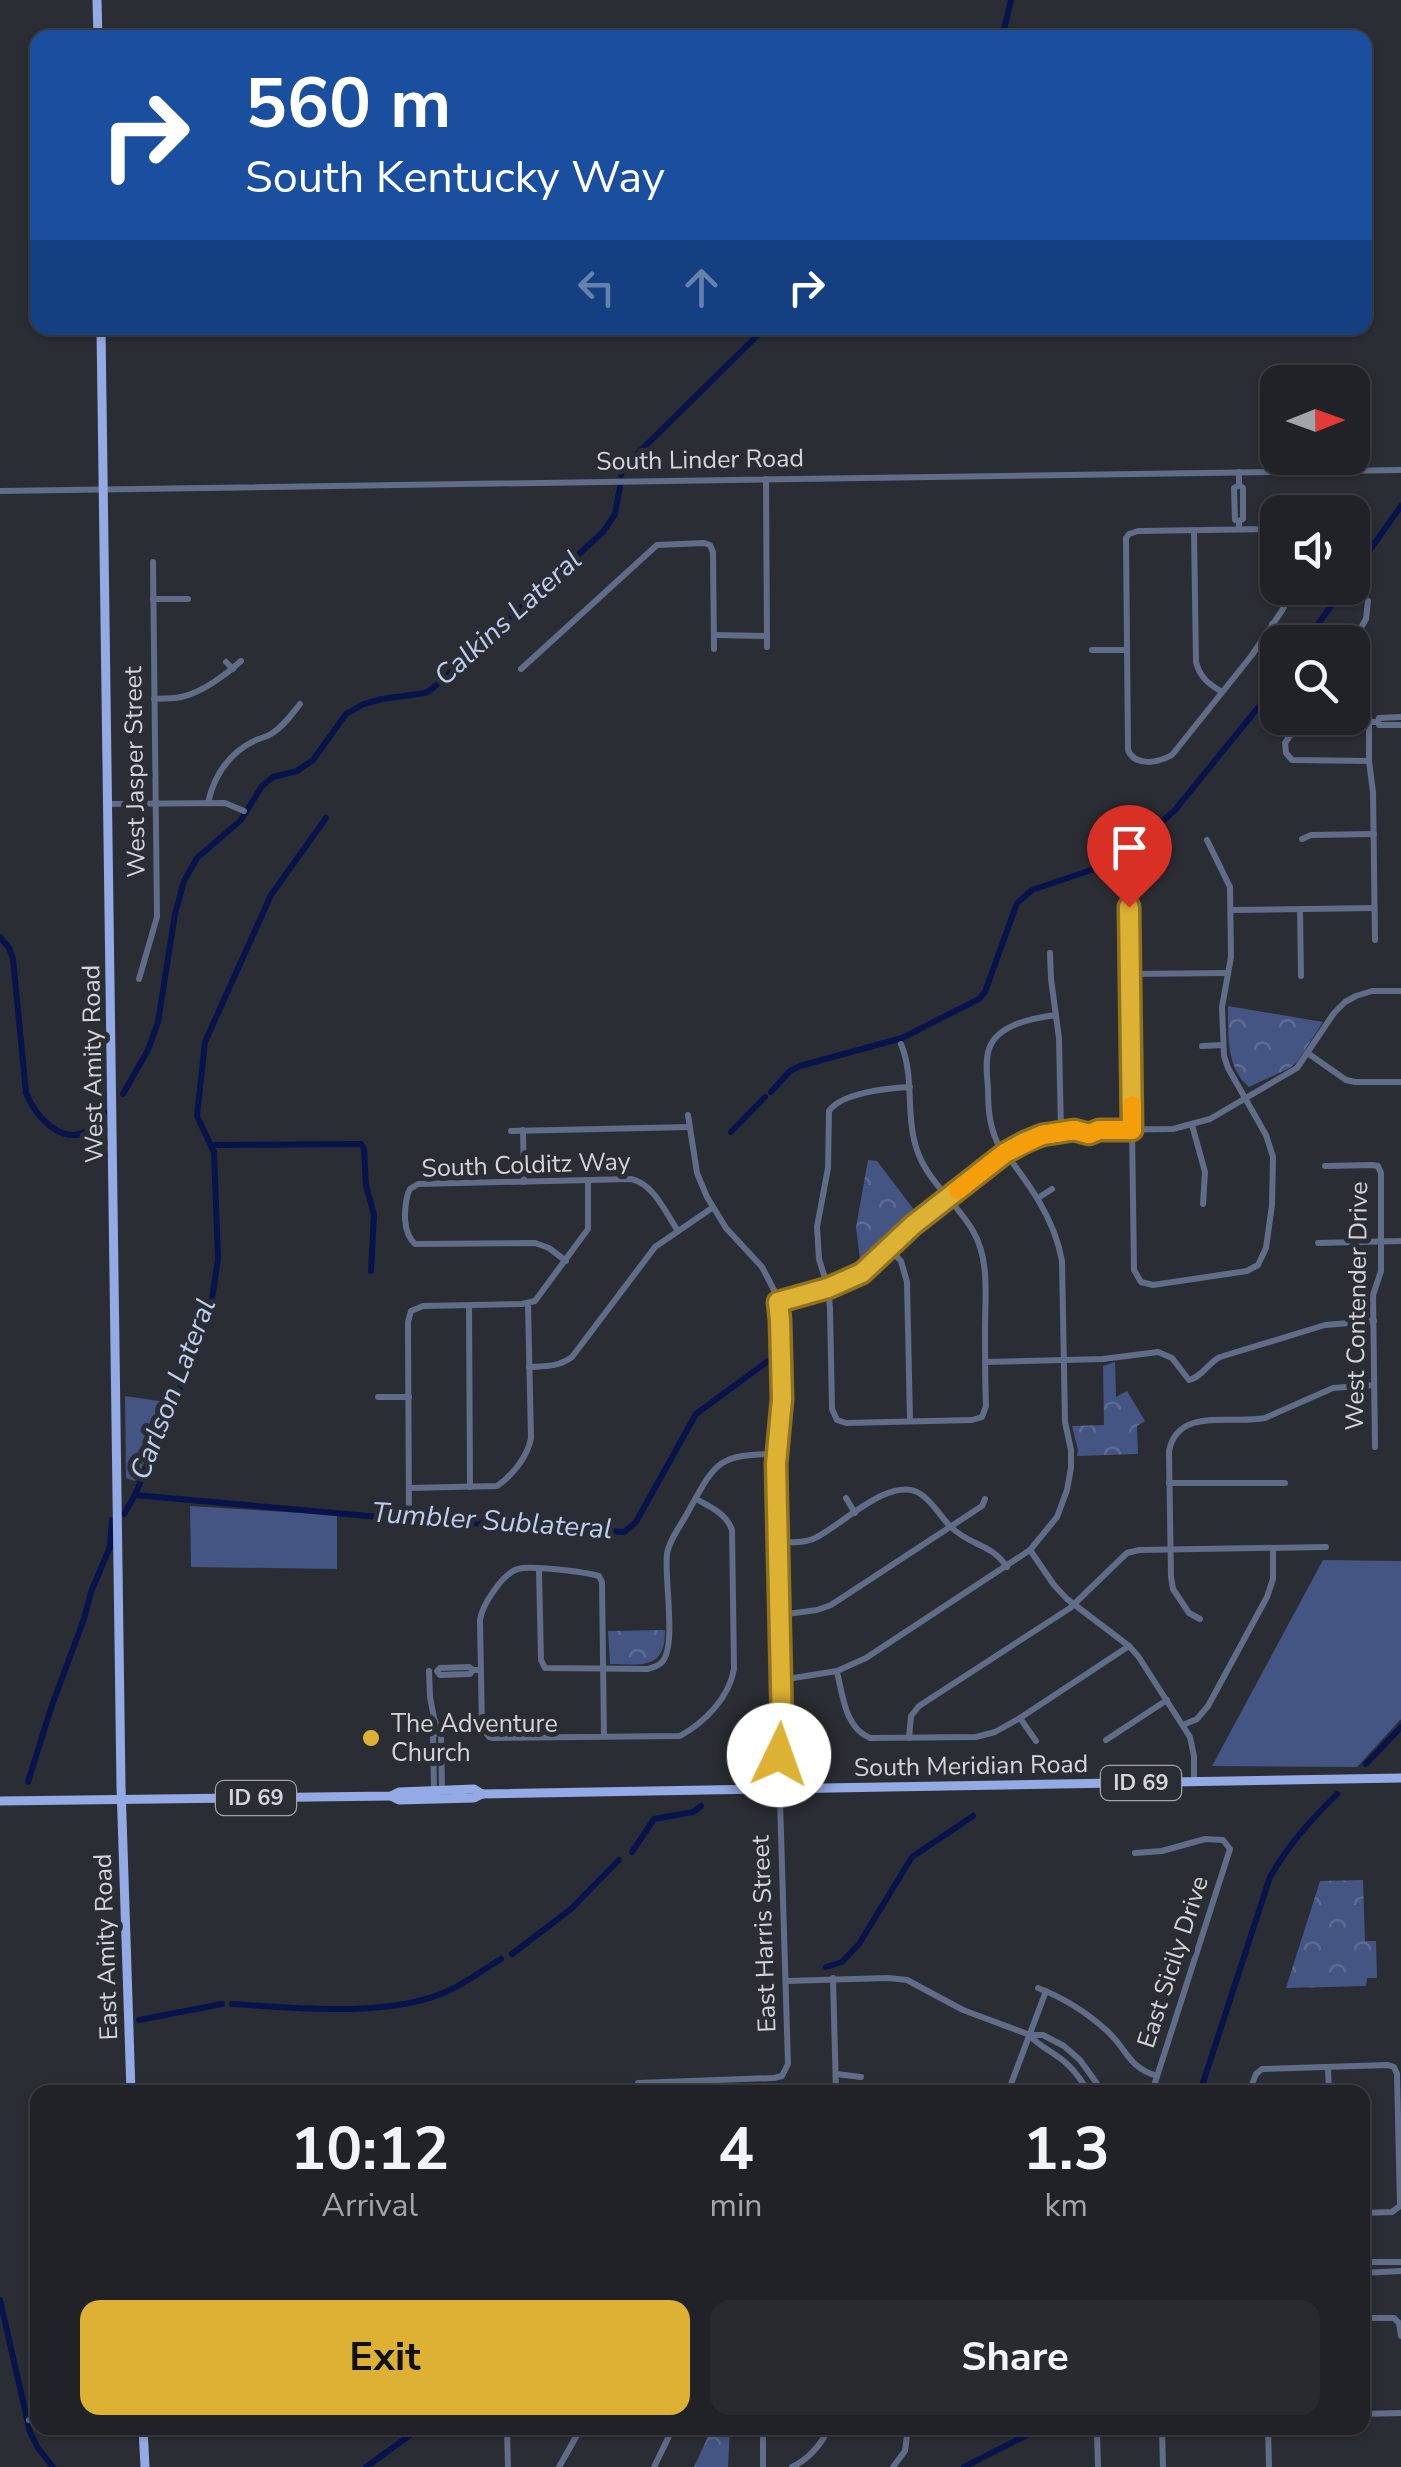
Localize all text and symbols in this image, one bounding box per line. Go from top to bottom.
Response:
text: 560 m [245,56,451,152]
icon: right [80,70,210,200]
text: South Kentucky Way [245,147,665,208]
icon: left [569,260,624,315]
icon: ahead [674,260,729,315]
icon: right [779,260,834,315]
north arrow [1260,365,1370,475]
map controls [1260,365,1370,735]
street label: South Linder Road [596,441,804,479]
button: sound [1260,495,1370,605]
water label: Calkins Lateral [426,542,590,694]
button: search [1260,625,1370,735]
street label: West Jasper Street [116,666,154,878]
pin [1087,805,1172,908]
icon: arrive [1102,820,1157,875]
street label: West Amity Road [74,965,112,1163]
street label: South Colditz Way [421,1144,631,1186]
street label: West Contender Drive [1338,1181,1376,1431]
water label: Carlson Lateral [121,1293,225,1485]
water label: Tumbler Sublateral [370,1494,614,1548]
position arrow [727,1703,831,1807]
place label: The Adventure Church [391,1707,558,1770]
marker: The Adventure Church [360,1727,382,1749]
street label: South Meridian Road [853,1747,1089,1785]
road number: ID 69 [1101,1766,1181,1800]
road number: ID 69 [216,1781,296,1815]
street label: East Harris Street [744,1835,784,2033]
street label: East Amity Road [86,1853,126,2041]
street label: East Sicily Drive [1129,1872,1217,2052]
text: 10:12 [290,2108,449,2190]
text: 4 [718,2108,754,2190]
text: 1.3 [1023,2108,1110,2190]
text: Arrival [322,2184,418,2227]
text: min [709,2184,762,2227]
text: km [1045,2184,1088,2227]
button: Exit [80,2300,690,2415]
button: Share [710,2300,1320,2415]

